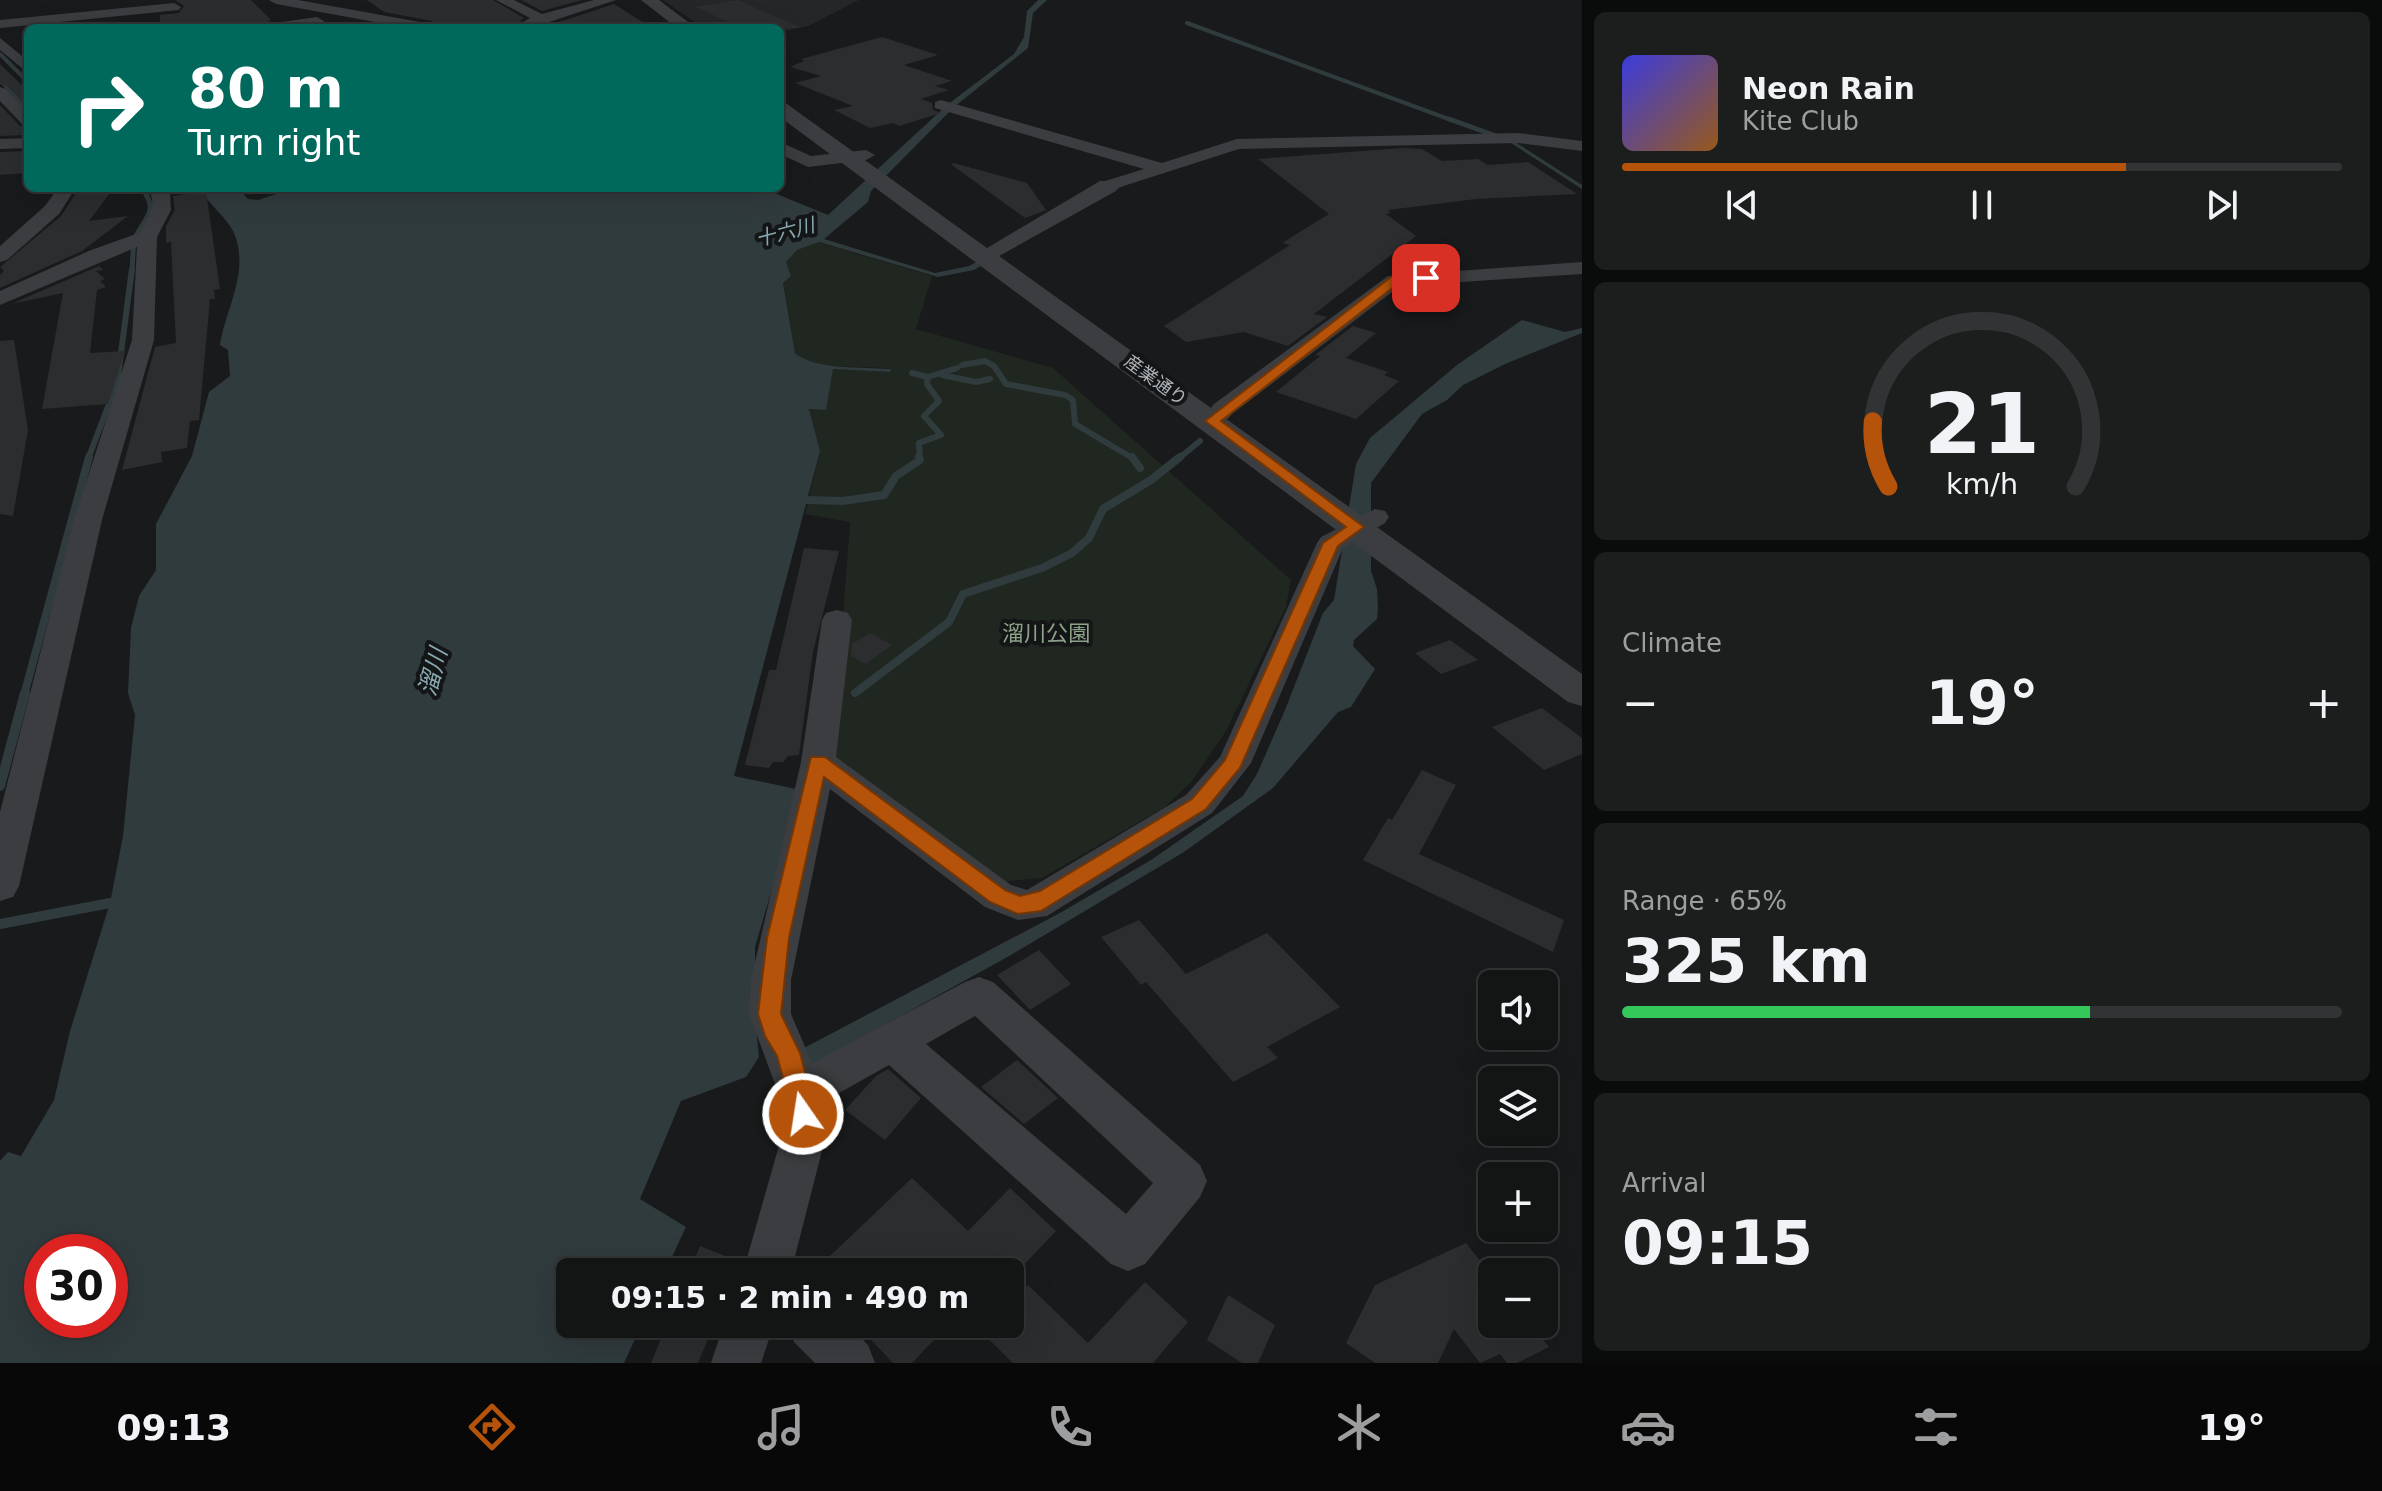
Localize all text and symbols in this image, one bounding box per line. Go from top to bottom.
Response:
text: 80 m [188,55,344,120]
icon: right [56,56,160,160]
text: Neon Rain [1742,71,1915,106]
text: Kite Club [1742,106,1859,136]
text: Turn right [188,122,360,163]
icon: previous [1720,183,1764,227]
icon: pause [1960,183,2004,227]
icon: next [2200,183,2244,227]
water label: 十六川 [753,212,819,251]
pin [1392,244,1460,312]
icon: arrive [1404,256,1448,300]
street label: 産業通り [1121,350,1191,410]
text: 21 [1924,376,2040,473]
text: km/h [1946,467,2018,501]
park label: 溜川公園 [1002,621,1090,646]
text: Climate [1622,628,1722,658]
water label: 溜川 [413,642,454,699]
text: 19° [1925,668,2039,738]
text: − [1622,677,1659,728]
text: + [2305,677,2342,728]
text: Range · 65% [1622,886,1787,916]
text: 325 km [1622,926,1871,996]
map controls [1478,970,1558,1338]
button: sound [1478,970,1558,1050]
button: layers [1478,1066,1558,1146]
position arrow [761,1072,845,1156]
button: + [1478,1162,1558,1242]
text: Arrival [1622,1168,1706,1198]
text: 09:15 [1622,1208,1813,1278]
speed limit sign: 30 [24,1234,128,1338]
button: − [1478,1258,1558,1338]
text: 09:15 · 2 min · 490 m [611,1280,969,1315]
icon: directions [464,1399,520,1455]
icon: music [753,1399,809,1455]
icon: phone [1042,1399,1098,1455]
icon: climate [1331,1399,1387,1455]
icon: car [1620,1399,1676,1455]
icon: filters [1908,1399,1964,1455]
text: 09:13 [116,1407,231,1448]
text: 19° [2197,1407,2266,1448]

